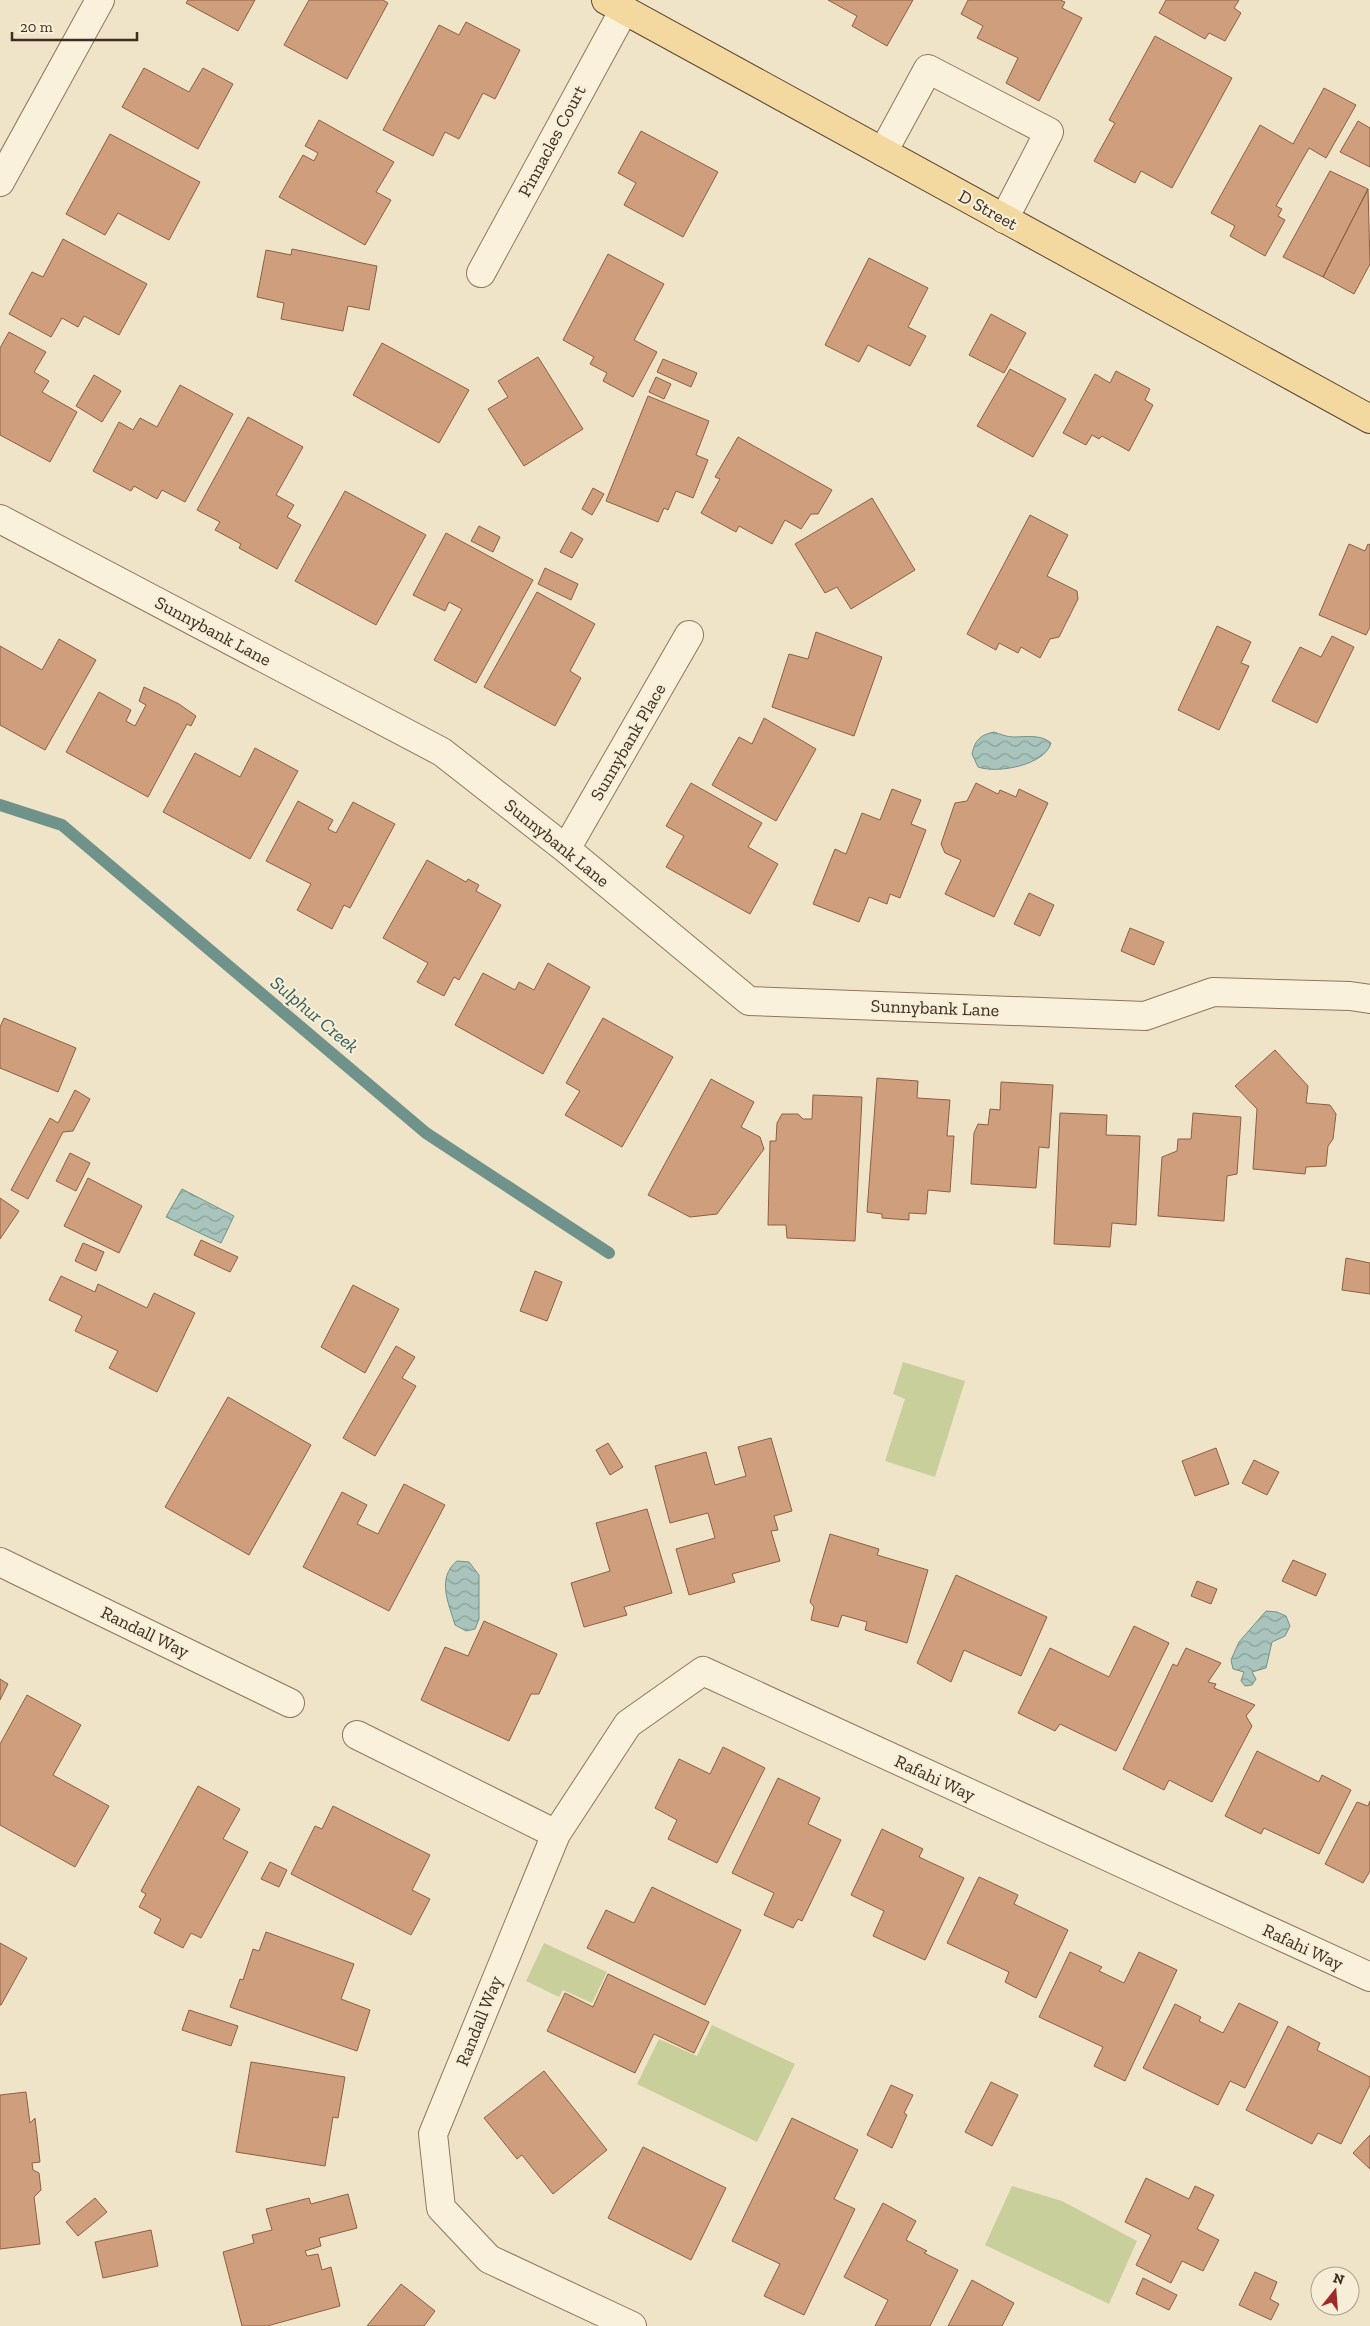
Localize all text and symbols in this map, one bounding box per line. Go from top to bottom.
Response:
scale bar [12,10,138,42]
text: 20 m [20,18,53,36]
street label: Pinnacles Court [513,81,591,201]
street label: D Street [955,185,1022,235]
street label: Sunnybank Lane [151,591,275,671]
street label: Sunnybank Place [586,679,670,805]
street label: Sunnybank Lane [500,794,614,892]
water label: Sulphur Creek [266,971,363,1058]
street label: Sunnybank Lane [870,995,1000,1021]
street label: Randall Way [97,1601,193,1663]
street label: Rafahi Way [891,1750,980,1807]
street label: Rafahi Way [1259,1919,1348,1976]
street label: Randall Way [451,1972,507,2069]
north arrow [1310,2266,1360,2316]
text: N [1331,2269,1347,2289]

